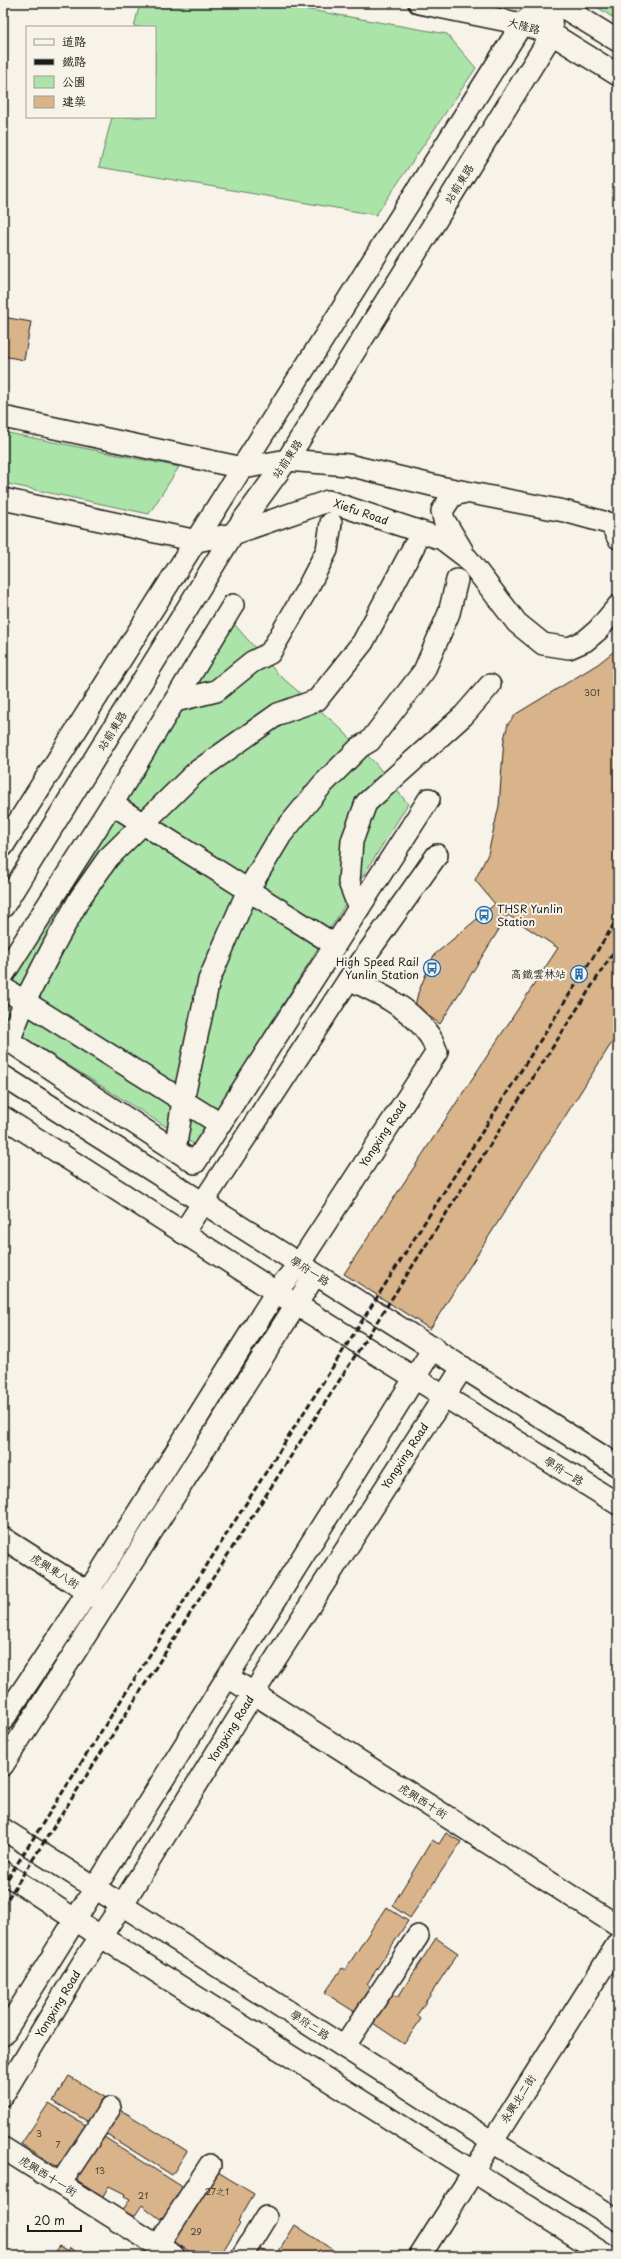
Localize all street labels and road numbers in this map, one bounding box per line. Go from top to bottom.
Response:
street label: 大隆路 [506,13,542,38]
street label: 站前東路 [440,161,477,207]
street label: 站前東路 [267,436,306,482]
street label: Xiefu Road [332,494,391,529]
street label: 站前東路 [93,708,130,754]
street label: Yongxing Road [355,1097,410,1170]
street label: 學府一路 [287,1251,333,1290]
street label: Yongxing Road [377,1419,432,1492]
street label: 學府一路 [541,1452,587,1489]
street label: 虎興東八街 [27,1549,84,1593]
street label: Yongxing Road [203,1692,258,1765]
street label: 虎興西十街 [395,1779,452,1823]
street label: Yongxing Road [31,1967,84,2041]
street label: 學府二路 [287,2005,333,2044]
street label: 永興北二街 [495,2070,540,2126]
street label: 虎興西十一街 [16,2151,82,2201]

